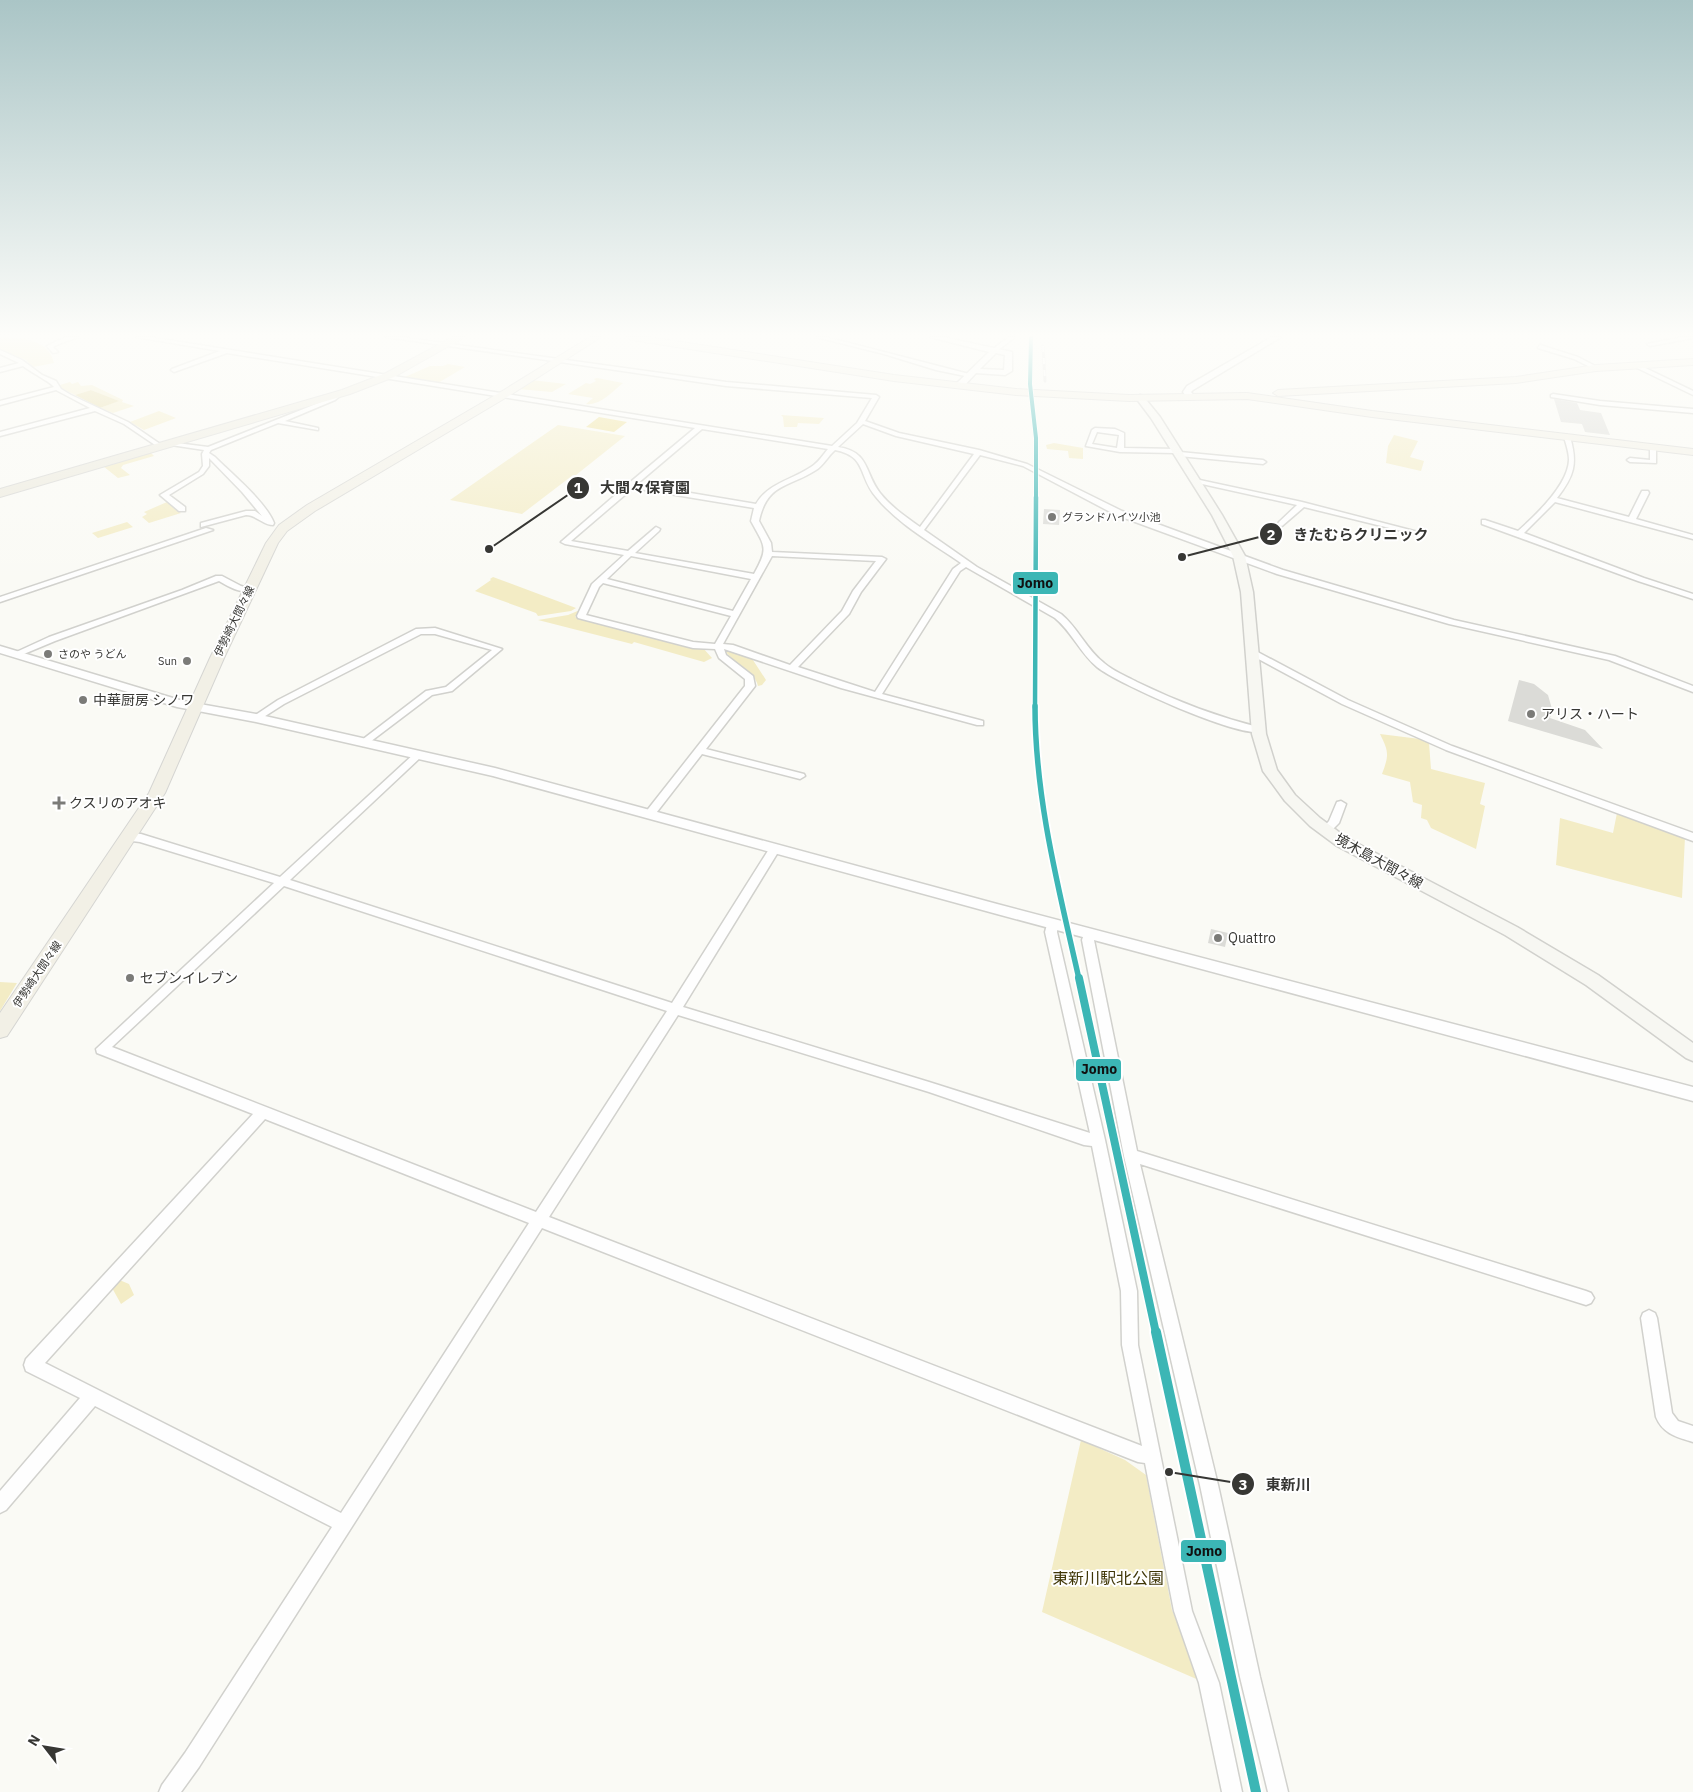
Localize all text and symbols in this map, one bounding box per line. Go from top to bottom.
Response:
callout: 大間々保育園 [565,473,700,503]
text: 1 [573,478,583,497]
text: 大間々保育園 [600,478,690,497]
place label: グランドハイツ小池 [1062,510,1161,524]
marker: グランドハイツ小池 [1046,511,1058,523]
callout: きたむらクリニック [1259,519,1439,549]
text: 2 [1266,525,1276,544]
text: きたむらクリニック [1293,525,1429,544]
line badge: Jomo [1012,571,1059,595]
text: Jomo [1017,574,1053,592]
street label: 伊勢崎大間々線 [211,583,257,659]
place label: さのや うどん [58,647,127,661]
marker: さのや うどん [42,648,54,660]
place label: Sun [158,654,177,668]
marker: Sun [181,655,193,667]
place label: 中華厨房 シノワ [93,691,194,709]
marker: 中華厨房 シノワ [77,694,89,706]
place label: アリス・ハート [1541,705,1639,723]
marker: アリス・ハート [1525,708,1537,720]
place label: クスリのアオキ [69,794,167,812]
marker: クスリのアオキ [53,797,65,809]
street label: 境木島大間々線 [1332,829,1426,893]
place label: Quattro [1228,929,1276,947]
marker: Quattro [1212,932,1224,944]
street label: 伊勢崎大間々線 [10,938,64,1010]
place label: セブンイレブン [140,969,238,987]
marker: セブンイレブン [124,972,136,984]
line badge: Jomo [1075,1058,1122,1082]
text: Jomo [1081,1060,1117,1078]
callout: 東新川 [1230,1469,1320,1499]
text: 3 [1238,1475,1248,1494]
text: 東新川 [1265,1475,1311,1494]
line badge: Jomo [1180,1539,1227,1563]
text: Jomo [1186,1542,1222,1560]
park label: 東新川駅北公園 [1052,1568,1164,1588]
north arrow [20,1722,70,1772]
text: N [24,1731,44,1749]

